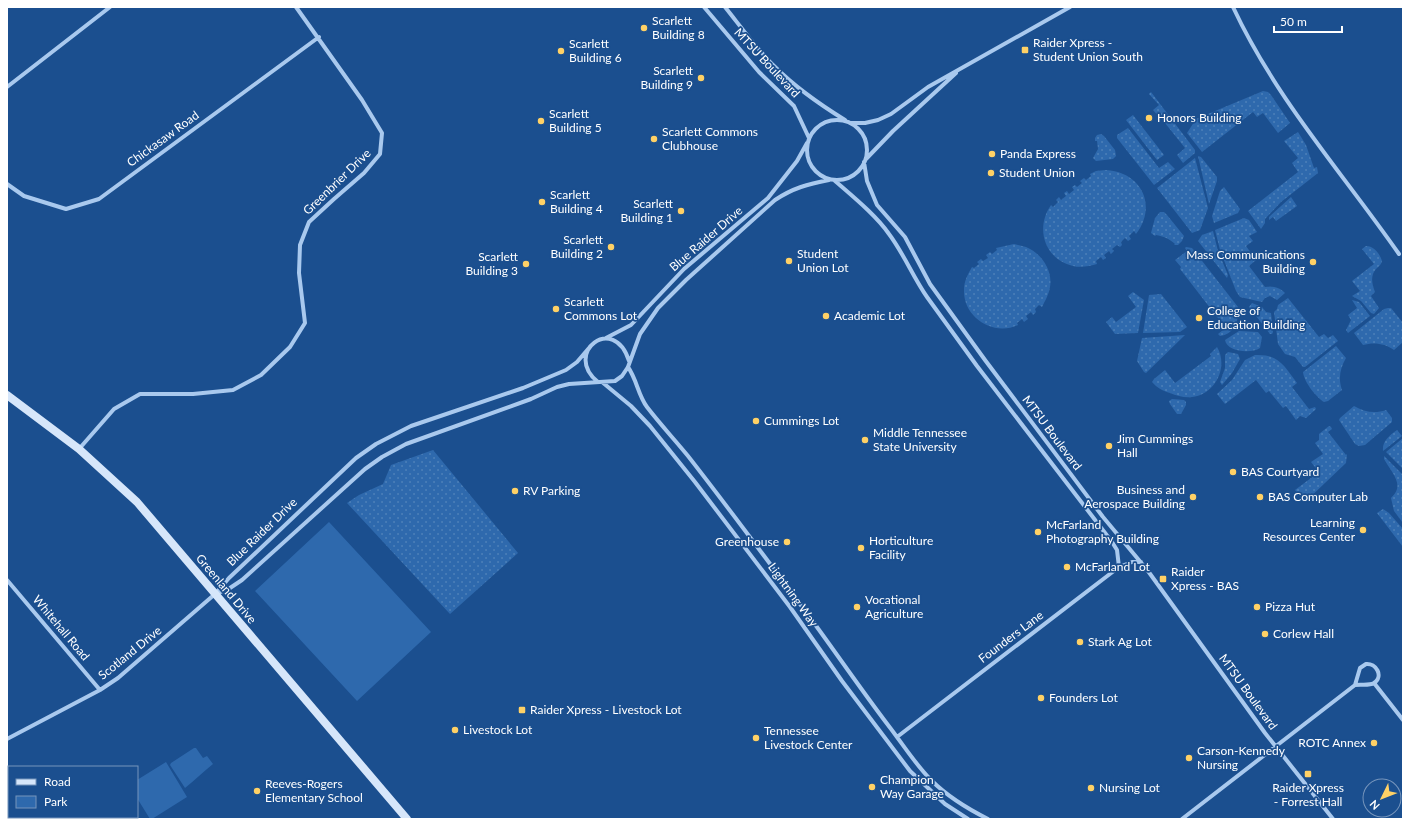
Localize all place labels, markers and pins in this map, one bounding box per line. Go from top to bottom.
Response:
place label: Scarlett Building 8 [652,13,705,42]
marker: Scarlett Building 8 [639,23,649,33]
place label: Raider Xpress - Student Union South [1033,35,1143,64]
place label: Scarlett Building 6 [569,36,622,65]
marker: Raider Xpress - Student Union South [1020,45,1030,55]
marker: Scarlett Building 6 [556,46,566,56]
place label: Scarlett Building 9 [640,63,694,92]
marker: Scarlett Building 9 [696,73,706,83]
place label: Scarlett Building 5 [549,106,602,135]
place label: Honors Building [1157,110,1241,125]
marker: Honors Building [1144,113,1154,123]
marker: Scarlett Building 5 [536,116,546,126]
place label: Scarlett Commons Clubhouse [662,124,758,153]
marker: Scarlett Commons Clubhouse [649,134,659,144]
place label: Panda Express [1000,146,1076,161]
marker: Panda Express [987,149,997,159]
place label: Student Union [999,165,1075,180]
marker: Student Union [986,168,996,178]
place label: Scarlett Building 4 [550,187,603,216]
place label: Scarlett Building 1 [620,196,674,225]
marker: Scarlett Building 4 [537,197,547,207]
marker: Scarlett Building 1 [676,206,686,216]
place label: Scarlett Building 2 [550,232,604,261]
marker: Scarlett Building 2 [606,242,616,252]
place label: Student Union Lot [797,246,849,275]
place label: Mass Communications Building [1186,247,1305,276]
place label: Scarlett Building 3 [465,249,519,278]
marker: Student Union Lot [784,256,794,266]
marker: Mass Communications Building [1308,257,1318,267]
marker: Scarlett Building 3 [521,259,531,269]
place label: Scarlett Commons Lot [564,294,638,323]
place label: College of Education Building [1207,303,1305,332]
marker: Scarlett Commons Lot [551,304,561,314]
place label: Academic Lot [834,308,906,323]
marker: Academic Lot [821,311,831,321]
marker: College of Education Building [1194,313,1204,323]
place label: Cummings Lot [764,413,840,428]
marker: Cummings Lot [751,416,761,426]
place label: Middle Tennessee State University [873,425,967,454]
place label: Jim Cummings Hall [1117,431,1193,460]
marker: Middle Tennessee State University [860,435,870,445]
marker: Jim Cummings Hall [1104,441,1114,451]
place label: BAS Courtyard [1241,464,1319,479]
marker: BAS Courtyard [1228,467,1238,477]
place label: Business and Aerospace Building [1084,482,1185,511]
place label: RV Parking [523,483,580,498]
marker: RV Parking [510,486,520,496]
place label: BAS Computer Lab [1268,489,1368,504]
marker: Business and Aerospace Building [1188,492,1198,502]
marker: BAS Computer Lab [1255,492,1265,502]
place label: Learning Resources Center [1263,515,1356,544]
place label: McFarland Photography Building [1046,517,1159,546]
marker: Learning Resources Center [1358,525,1368,535]
marker: McFarland Photography Building [1033,527,1043,537]
place label: Horticulture Facility [869,533,933,562]
place label: Greenhouse [715,534,779,549]
marker: Greenhouse [782,537,792,547]
marker: Horticulture Facility [856,543,866,553]
place label: McFarland Lot [1075,559,1151,574]
marker: McFarland Lot [1062,562,1072,572]
place label: Raider Xpress - BAS [1171,564,1239,593]
marker: Raider Xpress - BAS [1158,574,1168,584]
place label: Vocational Agriculture [865,592,923,621]
place label: Pizza Hut [1265,599,1316,614]
marker: Vocational Agriculture [852,602,862,612]
marker: Pizza Hut [1252,602,1262,612]
place label: Corlew Hall [1273,626,1334,641]
marker: Corlew Hall [1260,629,1270,639]
place label: Stark Ag Lot [1088,634,1152,649]
marker: Stark Ag Lot [1075,637,1085,647]
place label: Founders Lot [1049,690,1119,705]
marker: Founders Lot [1036,693,1046,703]
place label: Raider Xpress - Livestock Lot [530,702,682,717]
marker: Raider Xpress - Livestock Lot [517,705,527,715]
place label: Livestock Lot [463,722,533,737]
place label: Tennessee Livestock Center [764,723,853,752]
marker: Livestock Lot [450,725,460,735]
marker: Tennessee Livestock Center [751,733,761,743]
place label: ROTC Annex [1298,735,1366,750]
marker: ROTC Annex [1369,738,1379,748]
place label: Carson-Kennedy Nursing [1197,743,1286,772]
marker: Carson-Kennedy Nursing [1184,753,1194,763]
marker: Raider Xpress - Forrest Hall [1303,769,1313,779]
place label: Champion Way Garage [880,772,944,801]
place label: Reeves-Rogers Elementary School [265,776,363,805]
place label: Nursing Lot [1099,780,1161,795]
place label: Raider Xpress - Forrest Hall [1272,780,1344,809]
marker: Champion Way Garage [867,782,877,792]
marker: Nursing Lot [1086,783,1096,793]
marker: Reeves-Rogers Elementary School [252,786,262,796]

